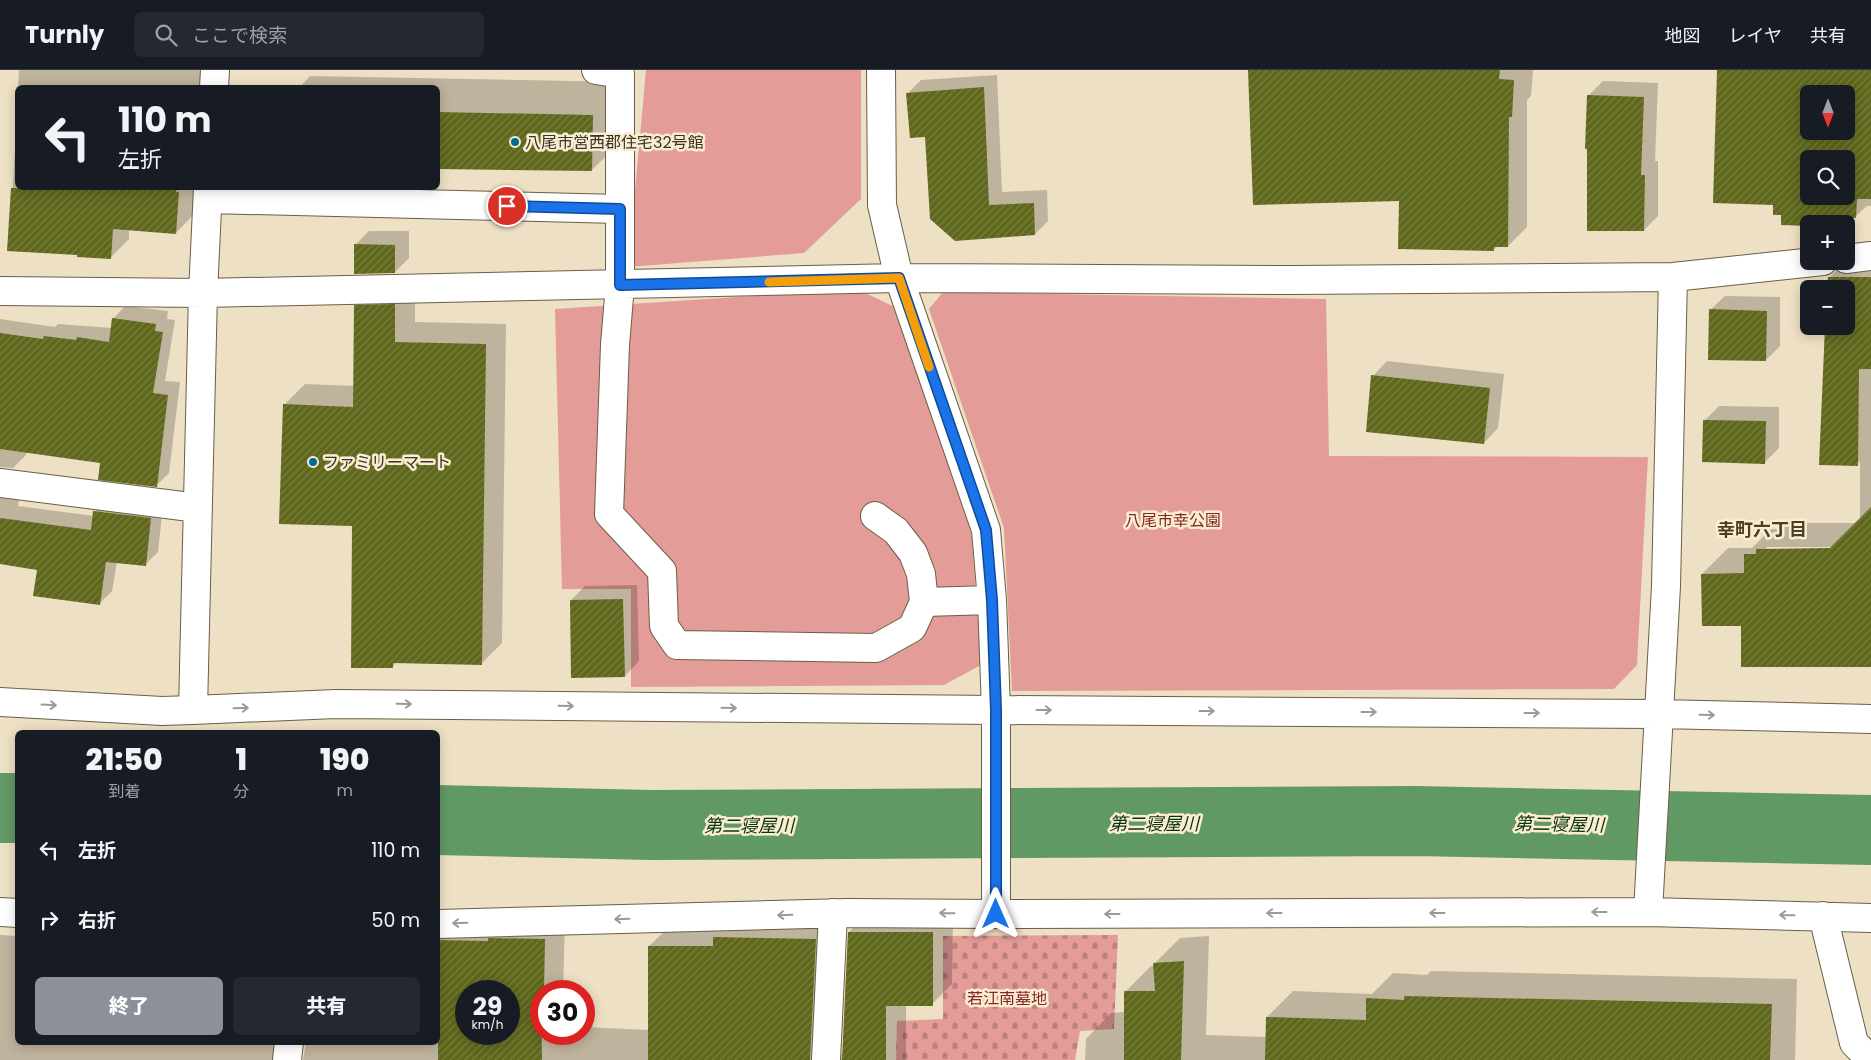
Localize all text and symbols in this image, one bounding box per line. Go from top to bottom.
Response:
search box [134,12,484,57]
text: Turnly [25,18,104,51]
icon: search [152,21,180,49]
text: ここで検索 [192,22,287,49]
text: 地図 [1665,23,1701,48]
text: レイヤ [1729,23,1782,48]
text: 共有 [1810,23,1846,48]
north arrow [1800,85,1855,140]
map controls [1800,85,1855,335]
text: 110 m [118,95,212,144]
icon: left [35,105,100,170]
place label: 八尾市営西郡住宅32号館 [525,131,704,154]
marker: 八尾市営西郡住宅32号館 [509,136,521,148]
text: 左折 [118,144,162,175]
button: search [1800,150,1855,205]
pin [486,185,528,227]
icon: arrive [493,192,521,220]
button: + [1800,215,1855,270]
button: − [1800,280,1855,335]
place label: ファミリーマート [323,451,451,474]
marker: ファミリーマート [307,456,319,468]
park label: 八尾市幸公園 [1125,509,1221,532]
district label: 幸町六丁目 [1717,517,1807,542]
one-way arrow [396,699,412,709]
one-way arrow [40,700,56,709]
one-way arrow [558,701,574,711]
one-way arrow [233,703,249,712]
one-way arrow [721,703,737,712]
one-way arrow [1036,706,1052,715]
one-way arrow [1199,707,1215,716]
one-way arrow [1361,707,1377,717]
one-way arrow [1524,708,1540,718]
one-way arrow [1699,711,1715,720]
text: 21:50 [86,738,163,781]
text: 1 [235,738,247,781]
text: 190 [320,738,369,781]
text: m [336,779,353,802]
text: 到着 [108,780,140,803]
text: 分 [233,780,249,803]
water label: 第二寝屋川 [1109,811,1201,836]
water label: 第二寝屋川 [1514,811,1606,837]
water label: 第二寝屋川 [704,813,796,838]
icon: left [35,836,63,864]
text: 左折 [78,837,116,864]
text: 110 m [371,837,420,864]
position arrow [969,887,1021,939]
icon: right [35,906,63,934]
text: 右折 [78,907,116,934]
text: 50 m [371,907,420,934]
one-way arrow [1591,907,1608,917]
one-way arrow [1266,908,1282,918]
one-way arrow [1429,908,1445,918]
one-way arrow [940,909,956,918]
one-way arrow [1104,909,1120,919]
one-way arrow [777,910,793,919]
one-way arrow [1780,910,1796,920]
one-way arrow [615,914,631,924]
one-way arrow [452,919,468,928]
button: 終了 [35,977,223,1035]
button: 共有 [233,977,420,1035]
speed limit sign: 30 [530,980,595,1045]
park label: 若江南墓地 [967,987,1047,1010]
text: 29 [473,989,502,1024]
text: km/h [472,1016,503,1033]

